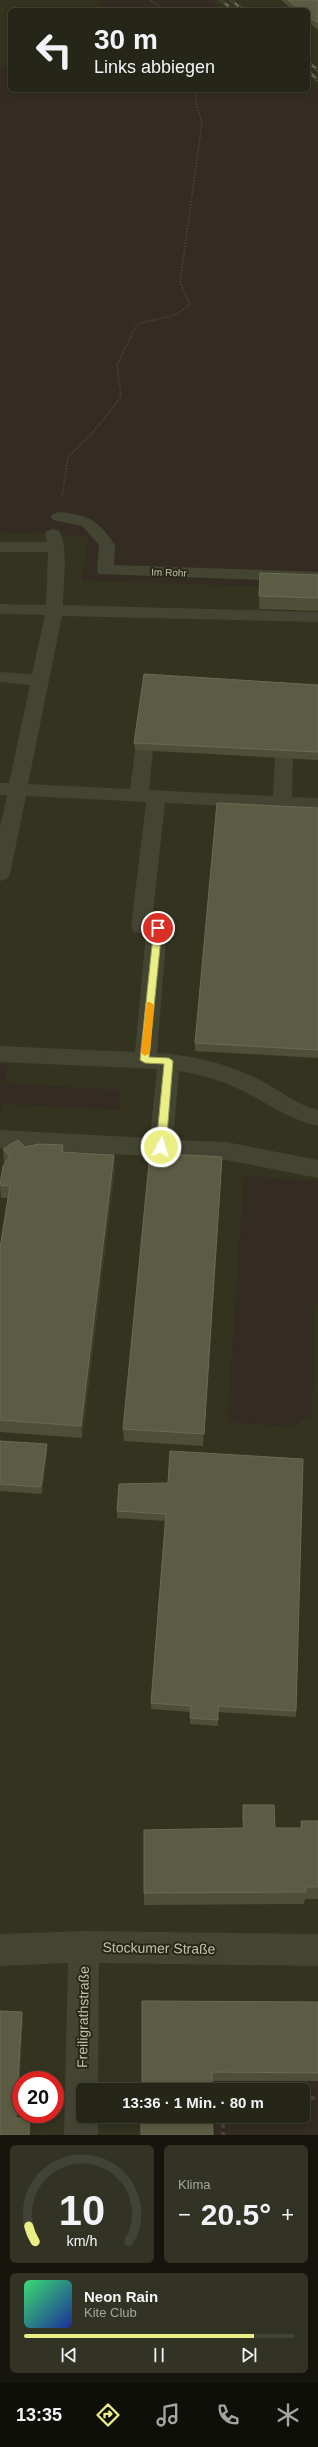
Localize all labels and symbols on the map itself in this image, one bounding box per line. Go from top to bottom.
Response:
street label: Im Rohr [151,566,188,579]
pin [141,911,175,945]
position arrow [140,1126,182,1168]
street label: Stockumer Straße [102,1939,216,1957]
street label: Freiligrathstraße [74,1966,92,2068]
speed limit sign: 20 [12,2071,64,2123]

